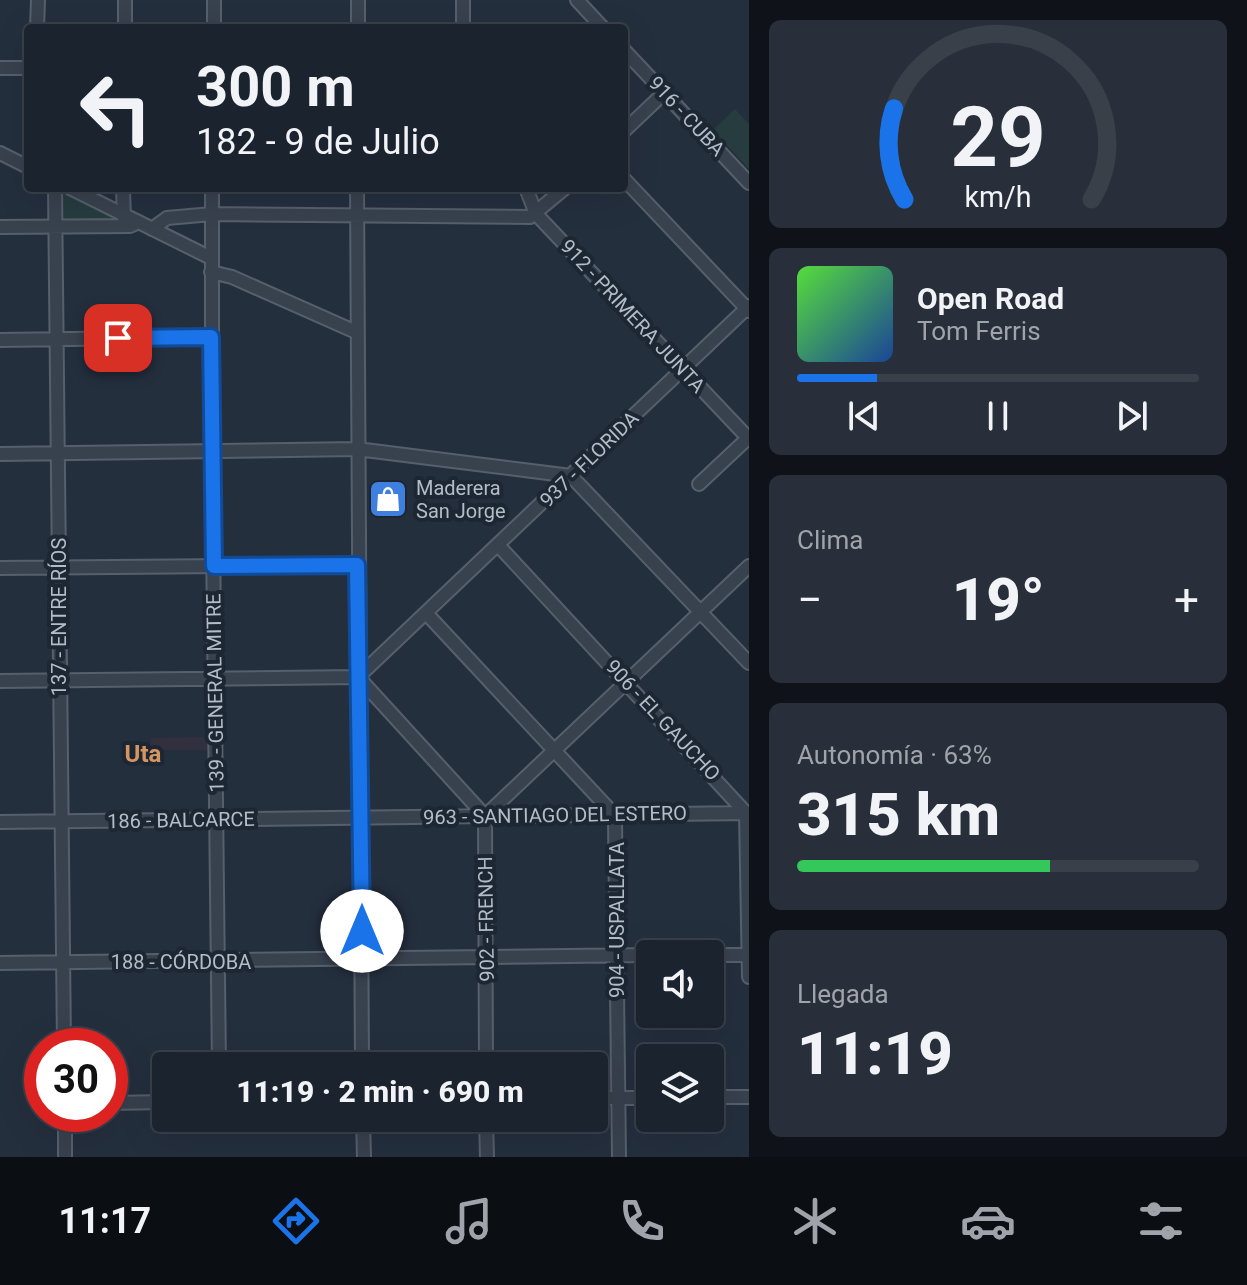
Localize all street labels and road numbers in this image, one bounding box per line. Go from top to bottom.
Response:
street label: 916 - CUBA [644,71,730,161]
street label: 912 - PRIMERA JUNTA [556,234,710,398]
street label: 937 - FLORIDA [535,406,643,512]
street label: 137 - ENTRE RÍOS [47,538,71,696]
street label: 139 - GENERAL MITRE [201,593,229,793]
street label: 906 - EL GAUCHO [601,654,725,786]
street label: 963 - SANTIAGO DEL ESTERO [423,801,687,829]
street label: 186 - BALCARCE [107,807,255,833]
street label: 904 - USPALLATA [605,842,629,998]
street label: 902 - FRENCH [473,856,499,982]
street label: 188 - CÓRDOBA [111,950,251,974]

